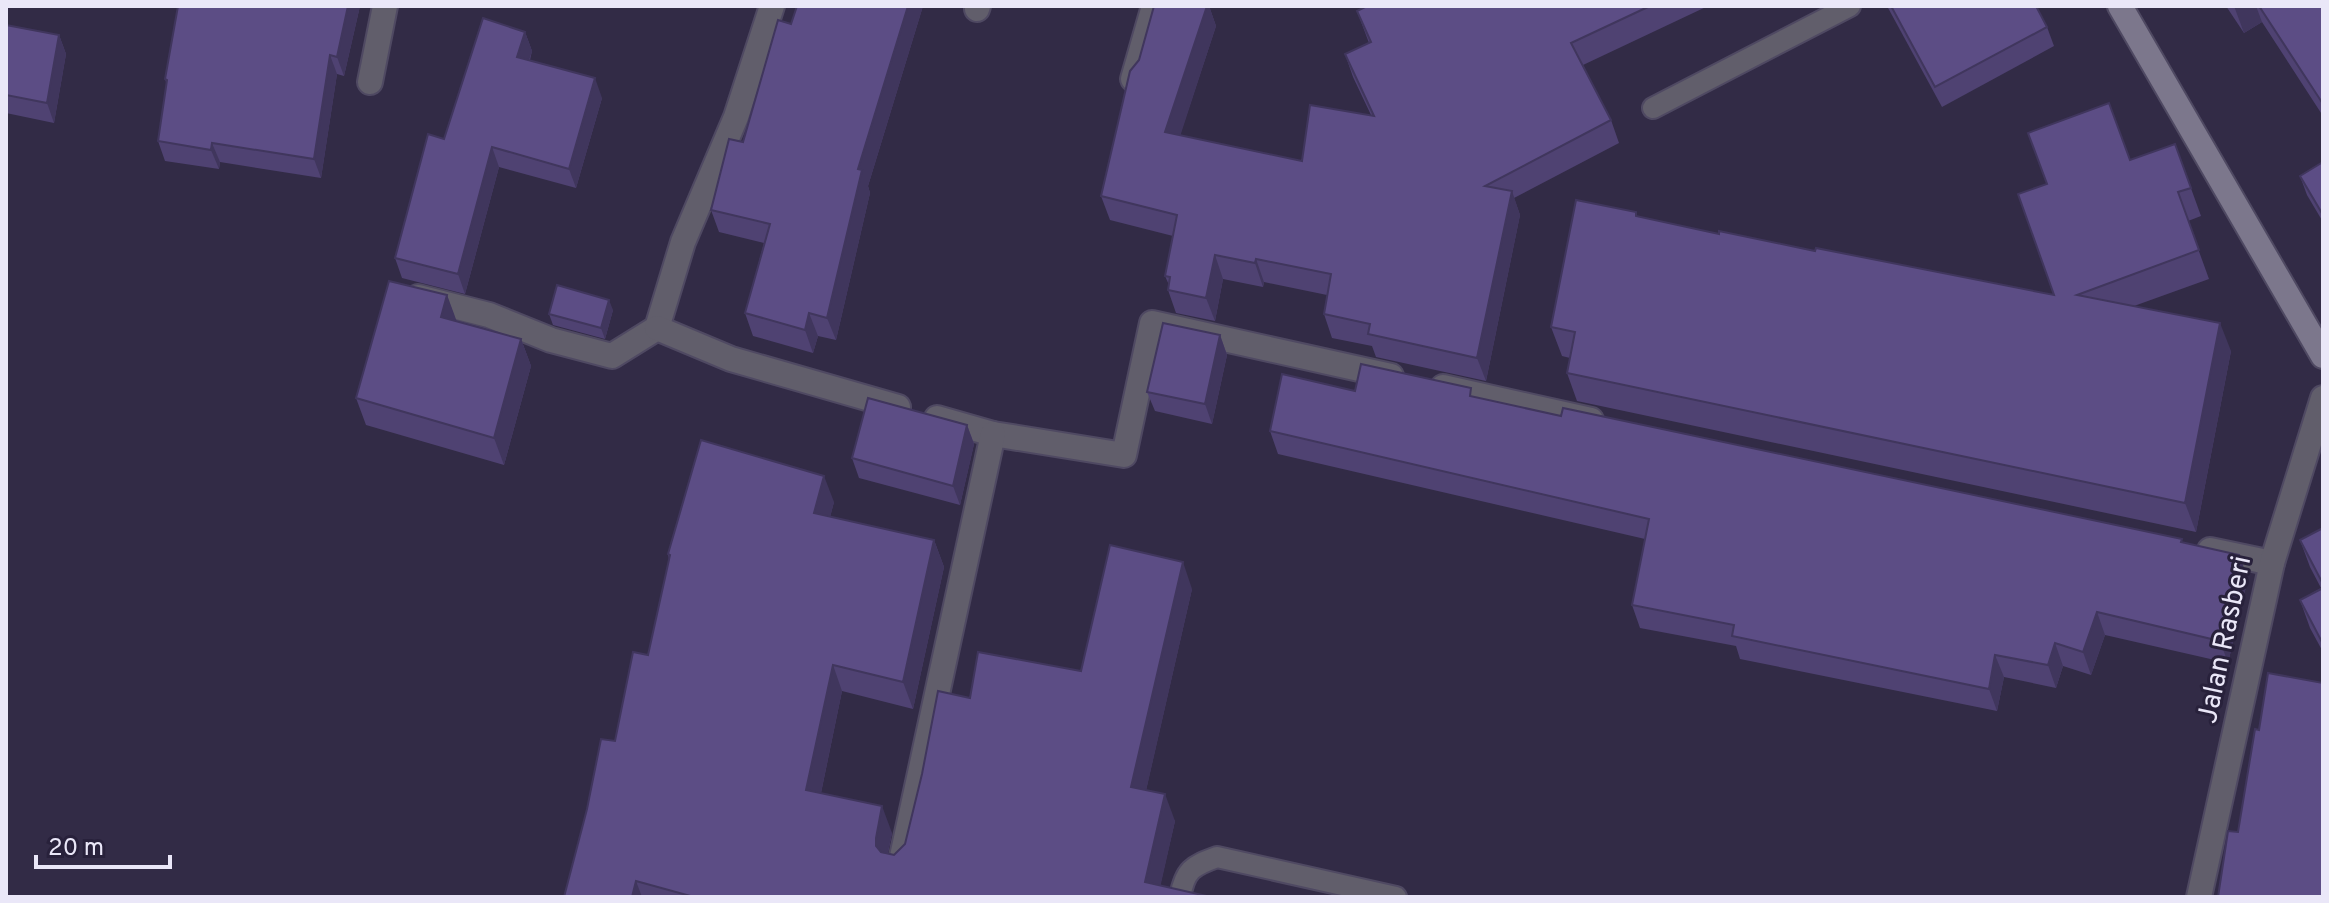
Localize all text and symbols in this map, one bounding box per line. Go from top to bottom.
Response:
street label: Jalan Rasberi [2191,553,2261,727]
scale bar [36,819,170,869]
text: 20 m [48,834,104,864]

